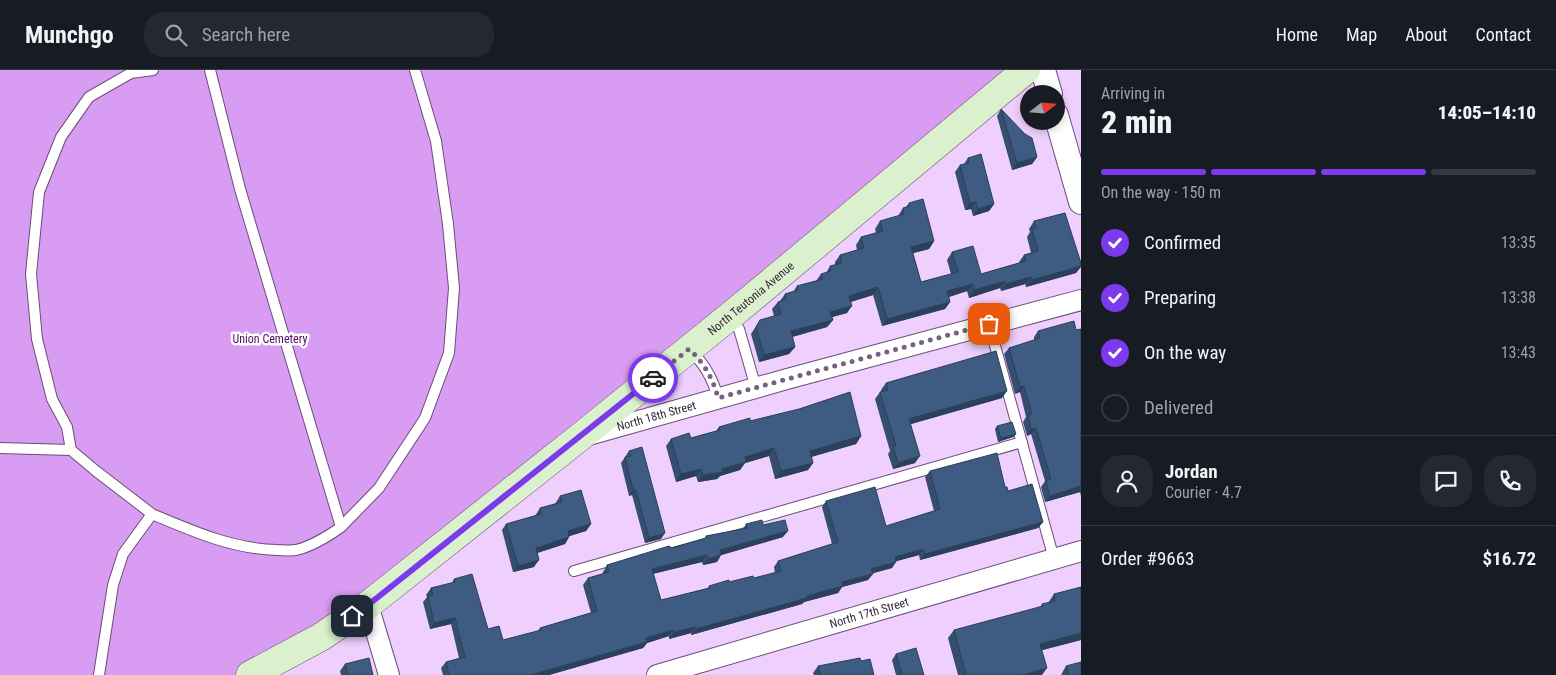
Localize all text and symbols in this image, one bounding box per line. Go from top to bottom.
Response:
search box [144,12,494,57]
text: Munchgo [25,21,114,49]
icon: search [162,21,190,49]
text: Search here [202,23,290,46]
text: Home [1276,24,1318,45]
text: Map [1346,24,1377,45]
text: About [1405,24,1447,45]
text: Contact [1475,24,1531,45]
text: Arriving in [1101,84,1165,103]
north arrow [1020,85,1065,130]
map controls [1020,85,1065,130]
text: 14:05–14:10 [1438,101,1536,124]
text: 2 min [1101,103,1172,141]
text: On the way · 150 m [1101,183,1221,202]
icon: check [1101,229,1129,257]
text: Confirmed [1144,231,1221,254]
text: 13:35 [1501,233,1536,252]
street label: North Teutonia Avenue [705,259,797,338]
icon: check [1101,284,1129,312]
text: Preparing [1144,286,1216,309]
text: 13:38 [1501,288,1536,307]
pin [968,303,1010,345]
icon: bag [975,310,1003,338]
park label: Union Cemetery [233,332,307,346]
icon: check [1101,339,1129,367]
text: On the way [1144,341,1226,364]
text: 13:43 [1501,343,1536,362]
courier [628,353,678,403]
icon: car [639,364,667,392]
text: Delivered [1144,396,1213,419]
street label: North 18th Street [615,398,698,434]
button: person [1101,455,1153,507]
button: chat [1420,455,1472,507]
button: phone [1484,455,1536,507]
text: Jordan [1165,460,1218,483]
text: Courier · 4.7 [1165,483,1242,502]
text: Order #9663 [1101,547,1194,570]
text: $16.72 [1482,547,1536,570]
pin [331,595,373,637]
street label: North 17th Street [828,595,911,631]
icon: home [338,602,366,630]

